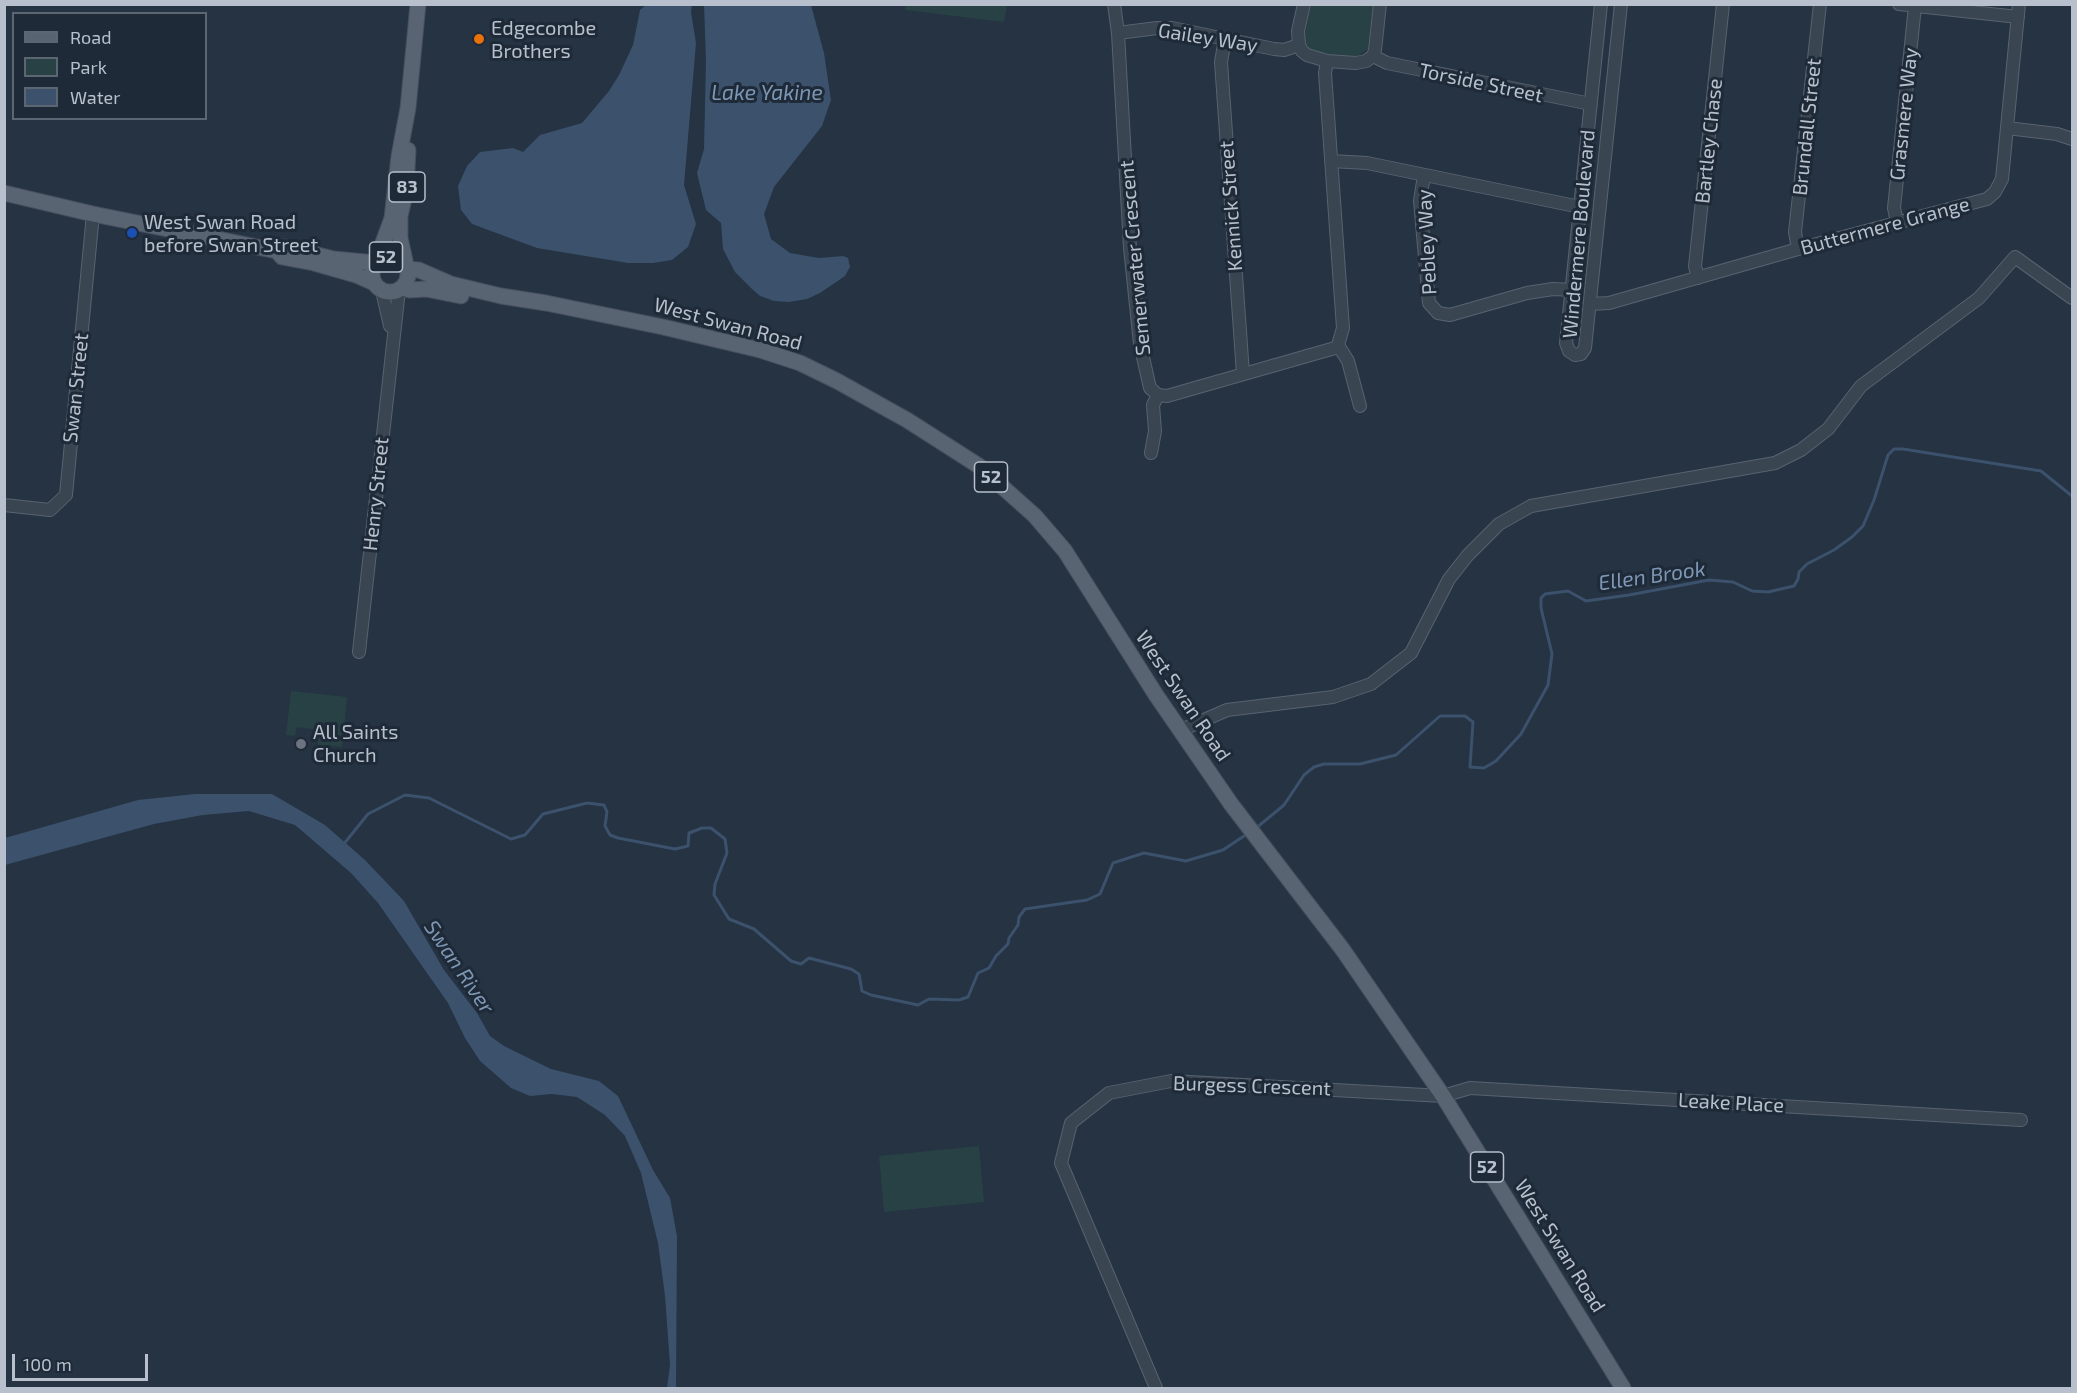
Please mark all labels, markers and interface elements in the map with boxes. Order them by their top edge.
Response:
legend [12,12,207,120]
place label: Edgecombe Brothers [491,16,596,63]
street label: Gailey Way [1157,18,1259,58]
text: Road [70,26,111,48]
marker: Edgecombe Brothers [472,32,486,46]
street label: Grasmere Way [1885,47,1923,181]
text: Park [70,56,107,78]
street label: Brundall Street [1788,57,1826,197]
street label: Torside Street [1417,58,1545,108]
street label: Bartley Chase [1691,77,1727,205]
water label: Lake Yakine [711,80,823,106]
text: Water [70,86,120,108]
street label: Windermere Boulevard [1558,129,1600,339]
street label: Kennick Street [1214,140,1248,272]
street label: Semerwater Crescent [1114,159,1156,357]
road number: 83 [389,172,425,202]
street label: Pebley Way [1412,189,1442,295]
street label: Buttermere Grange [1798,192,1972,260]
place label: West Swan Road before Swan Street [144,210,318,257]
marker: West Swan Road before Swan Street [125,226,139,240]
road number: 52 [370,242,402,272]
street label: West Swan Road [651,293,805,355]
street label: Swan Street [58,332,94,444]
street label: Henry Street [358,436,394,552]
road number: 52 [974,462,1008,492]
water label: Ellen Brook [1597,556,1707,596]
street label: West Swan Road [1130,626,1236,766]
place label: All Saints Church [313,720,398,767]
marker: All Saints Church [294,737,308,751]
water label: Swan River [419,915,499,1019]
street label: Burgess Crescent [1173,1071,1331,1101]
street label: Leake Place [1677,1088,1785,1118]
road number: 52 [1470,1152,1504,1182]
street label: West Swan Road [1509,1175,1611,1317]
scale bar [15,1342,152,1380]
text: 100 m [23,1353,72,1375]

